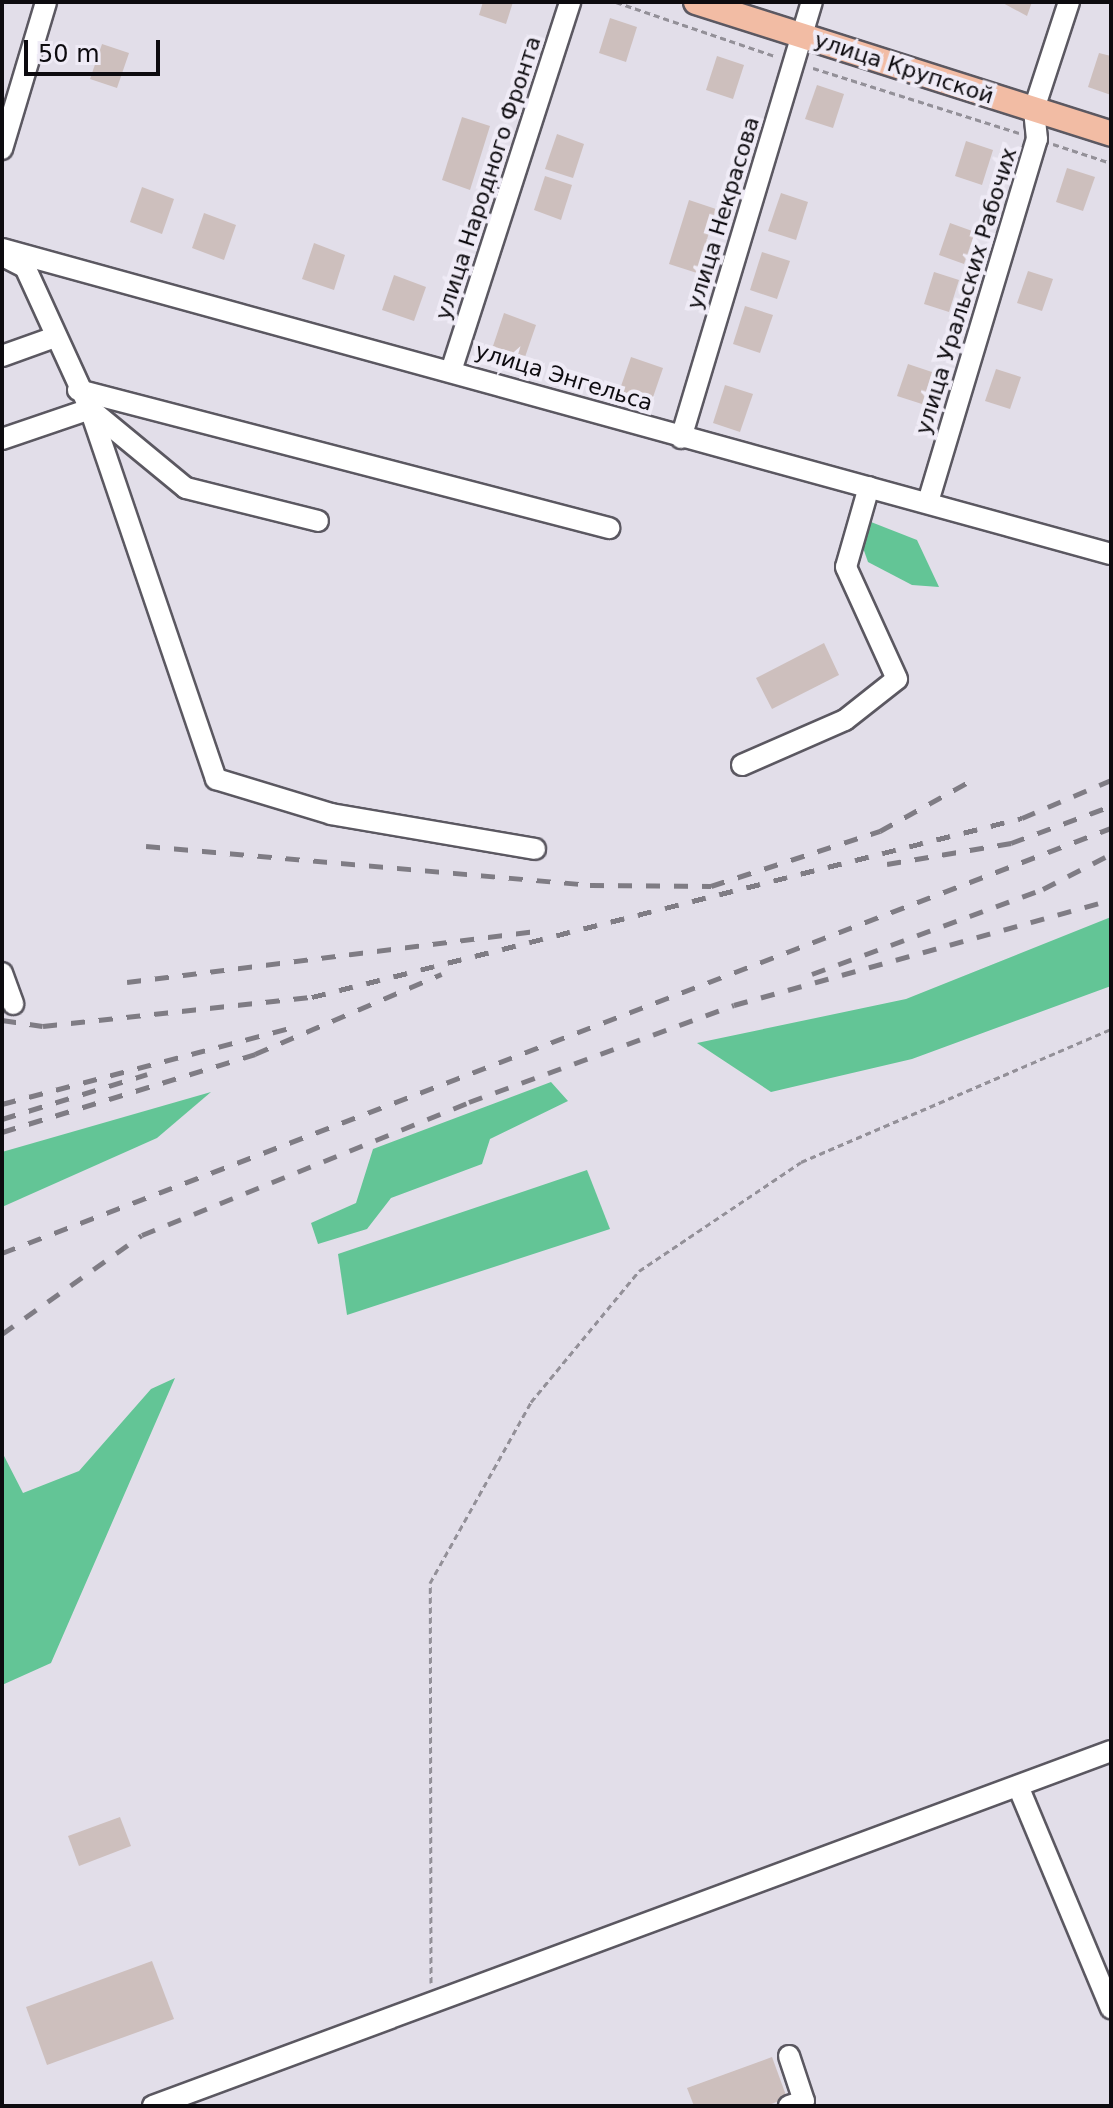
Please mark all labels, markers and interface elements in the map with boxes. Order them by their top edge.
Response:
scale bar [28,24,164,74]
street label: улица Крупской [811,27,997,109]
street label: улица Народного Фронта [430,33,546,323]
text: 50 m [38,40,100,68]
street label: улица Некрасова [681,114,765,312]
street label: улица Уральских Рабочих [910,144,1022,438]
street label: улица Энгельса [472,337,656,417]

